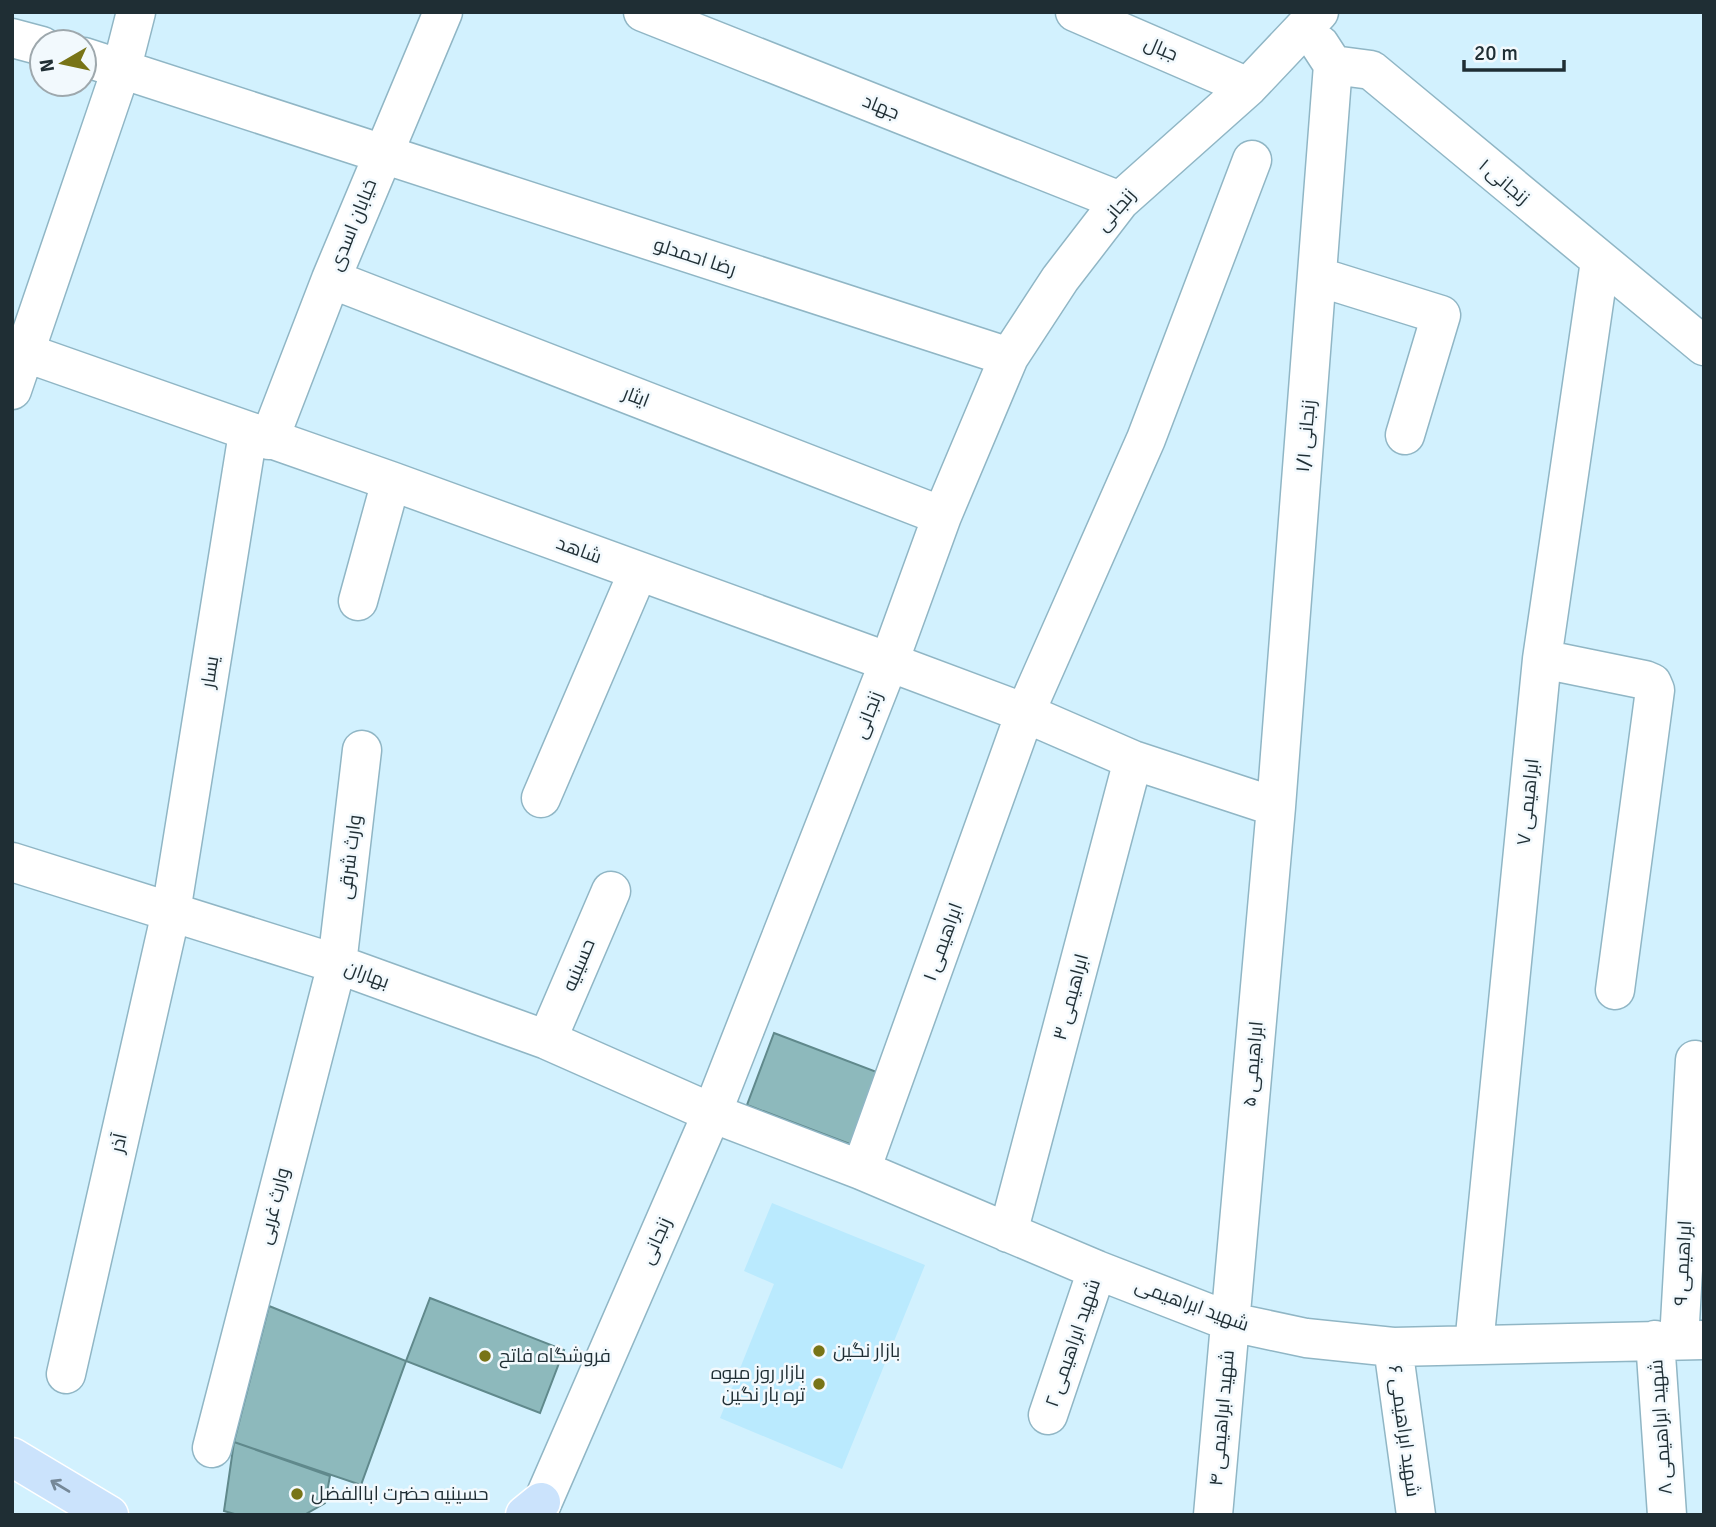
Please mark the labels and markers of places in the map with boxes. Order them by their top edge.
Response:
place label: بازار نگین [833,1339,900,1363]
marker: بازار نگین [811,1343,827,1359]
place label: فروشگاه فاتح [499,1344,611,1369]
marker: فروشگاه فاتح [477,1348,493,1364]
place label: بازار روز میوه تره بار نگین [711,1361,805,1407]
marker: بازار روز میوه تره بار نگین [811,1376,827,1392]
place label: حسینیه حضرت اباالفضل [311,1482,489,1506]
marker: حسینیه حضرت اباالفضل [289,1486,305,1502]

